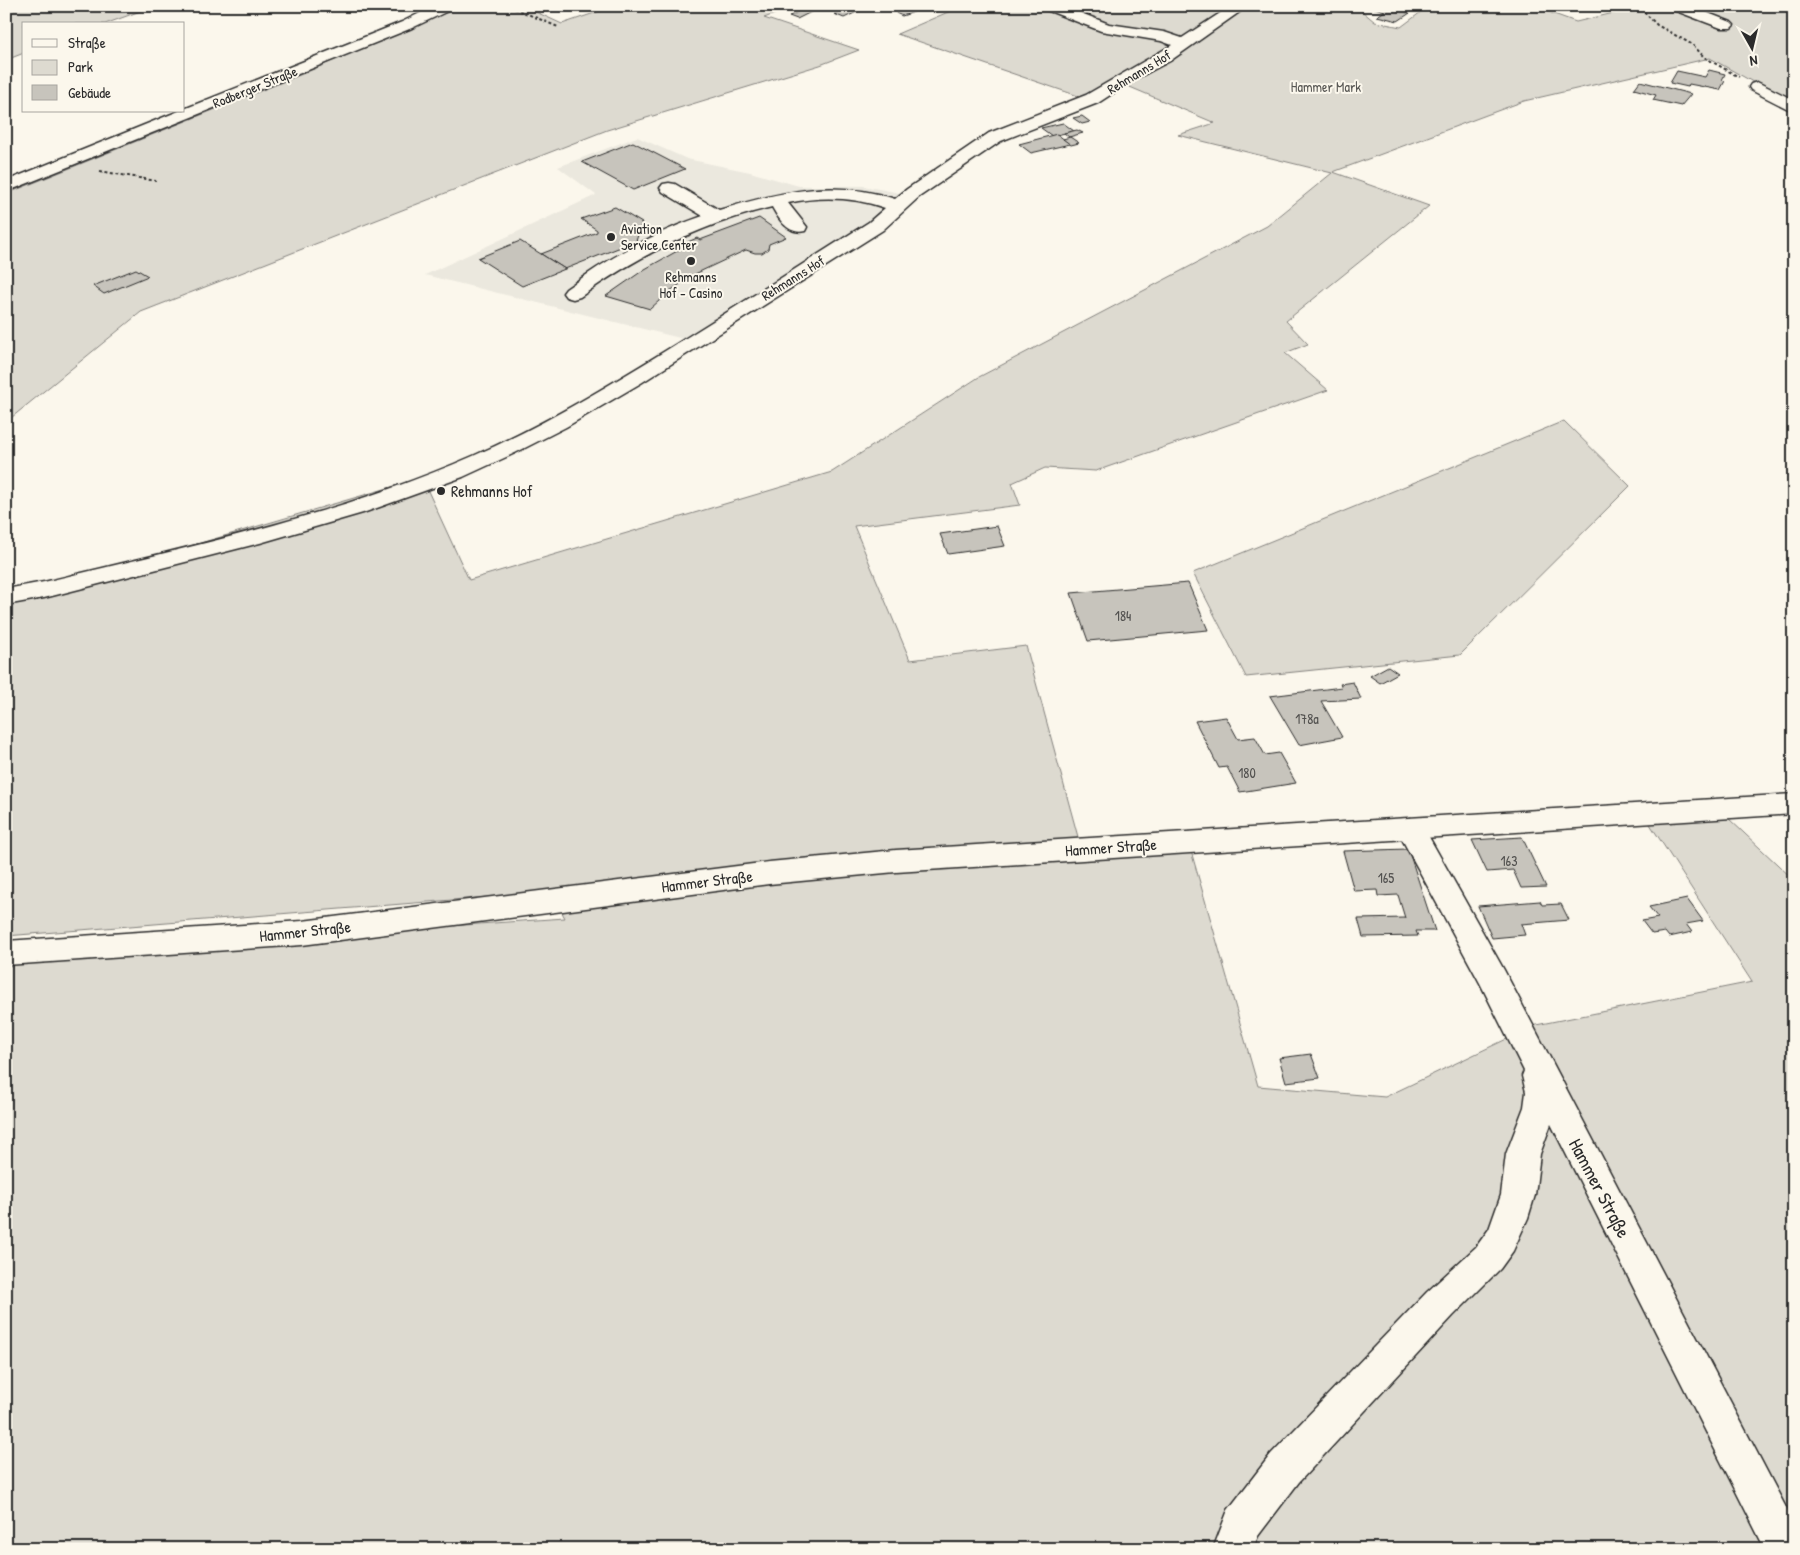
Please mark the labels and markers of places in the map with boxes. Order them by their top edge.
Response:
place label: Aviation Service Center [621,219,697,254]
marker: Aviation Service Center [605,231,617,243]
marker: Rehmanns Hof - Casino [685,255,697,267]
place label: Rehmanns Hof - Casino [660,267,723,302]
place label: Rehmanns Hof [451,480,533,502]
marker: Rehmanns Hof [435,485,447,497]

